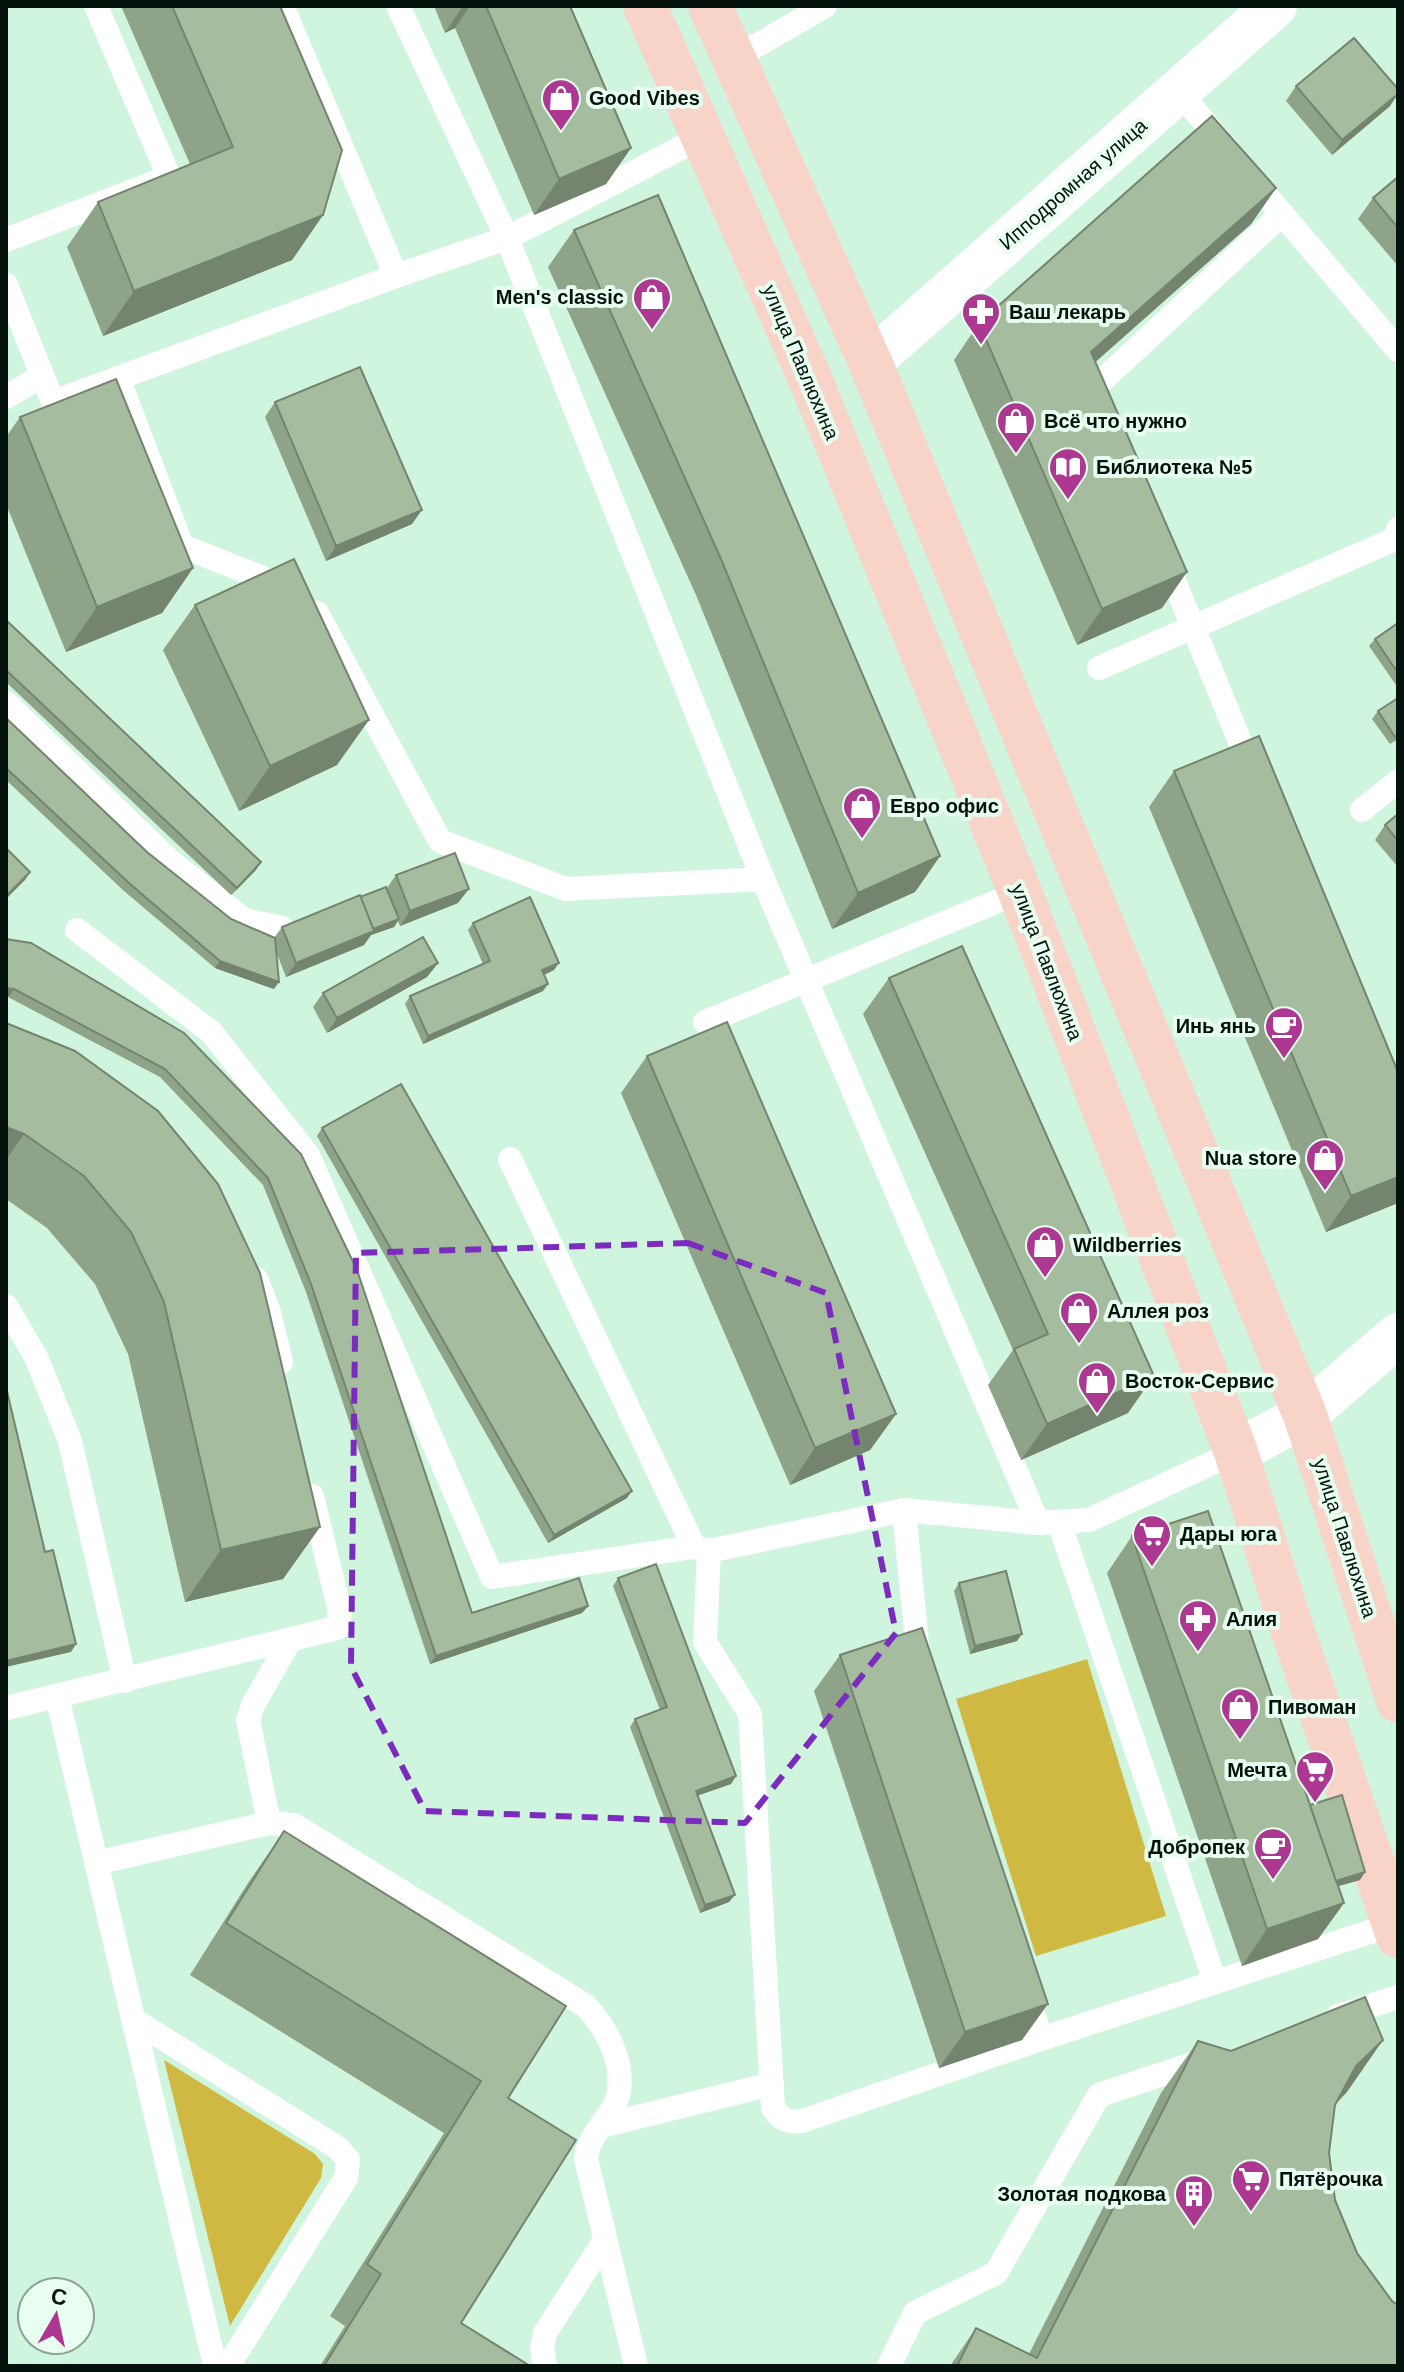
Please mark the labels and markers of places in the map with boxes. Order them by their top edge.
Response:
shop icon: Good Vibes [540,77,582,132]
place label: Good Vibes [589,87,700,109]
shop icon: Men's classic [631,276,673,331]
place label: Men's classic [496,286,624,308]
pharmacy icon: Ваш лекарь [960,291,1002,346]
place label: Ваш лекарь [1009,301,1126,323]
shop icon: Всё что нужно [995,400,1037,455]
place label: Всё что нужно [1044,410,1187,432]
library icon: Библиотека №5 [1047,446,1089,501]
place label: Библиотека №5 [1096,456,1252,478]
shop icon: Евро офис [841,785,883,840]
place label: Евро офис [890,795,999,817]
cafe icon: Инь янь [1263,1005,1305,1060]
place label: Инь янь [1176,1015,1256,1037]
shop icon: Nua store [1304,1137,1346,1192]
place label: Nua store [1205,1147,1297,1169]
shop icon: Wildberries [1024,1224,1066,1279]
place label: Wildberries [1073,1234,1182,1256]
shop icon: Аллея роз [1058,1290,1100,1345]
place label: Аллея роз [1107,1300,1209,1322]
shop icon: Восток-Сервис [1076,1360,1118,1415]
place label: Восток-Сервис [1125,1370,1274,1392]
supermarket icon: Дары юга [1131,1513,1173,1568]
place label: Дары юга [1180,1523,1278,1545]
pharmacy icon: Алия [1177,1598,1219,1653]
place label: Алия [1226,1608,1277,1630]
shop icon: Пивоман [1219,1686,1261,1741]
place label: Пивоман [1268,1696,1356,1718]
supermarket icon: Мечта [1294,1749,1336,1804]
place label: Мечта [1227,1759,1288,1781]
cafe icon: Добропек [1252,1826,1294,1881]
place label: Добропек [1148,1836,1246,1858]
supermarket icon: Пятёрочка [1230,2158,1272,2213]
place label: Пятёрочка [1279,2168,1384,2190]
building icon: Золотая подкова [1173,2173,1215,2228]
place label: Золотая подкова [998,2183,1167,2205]

